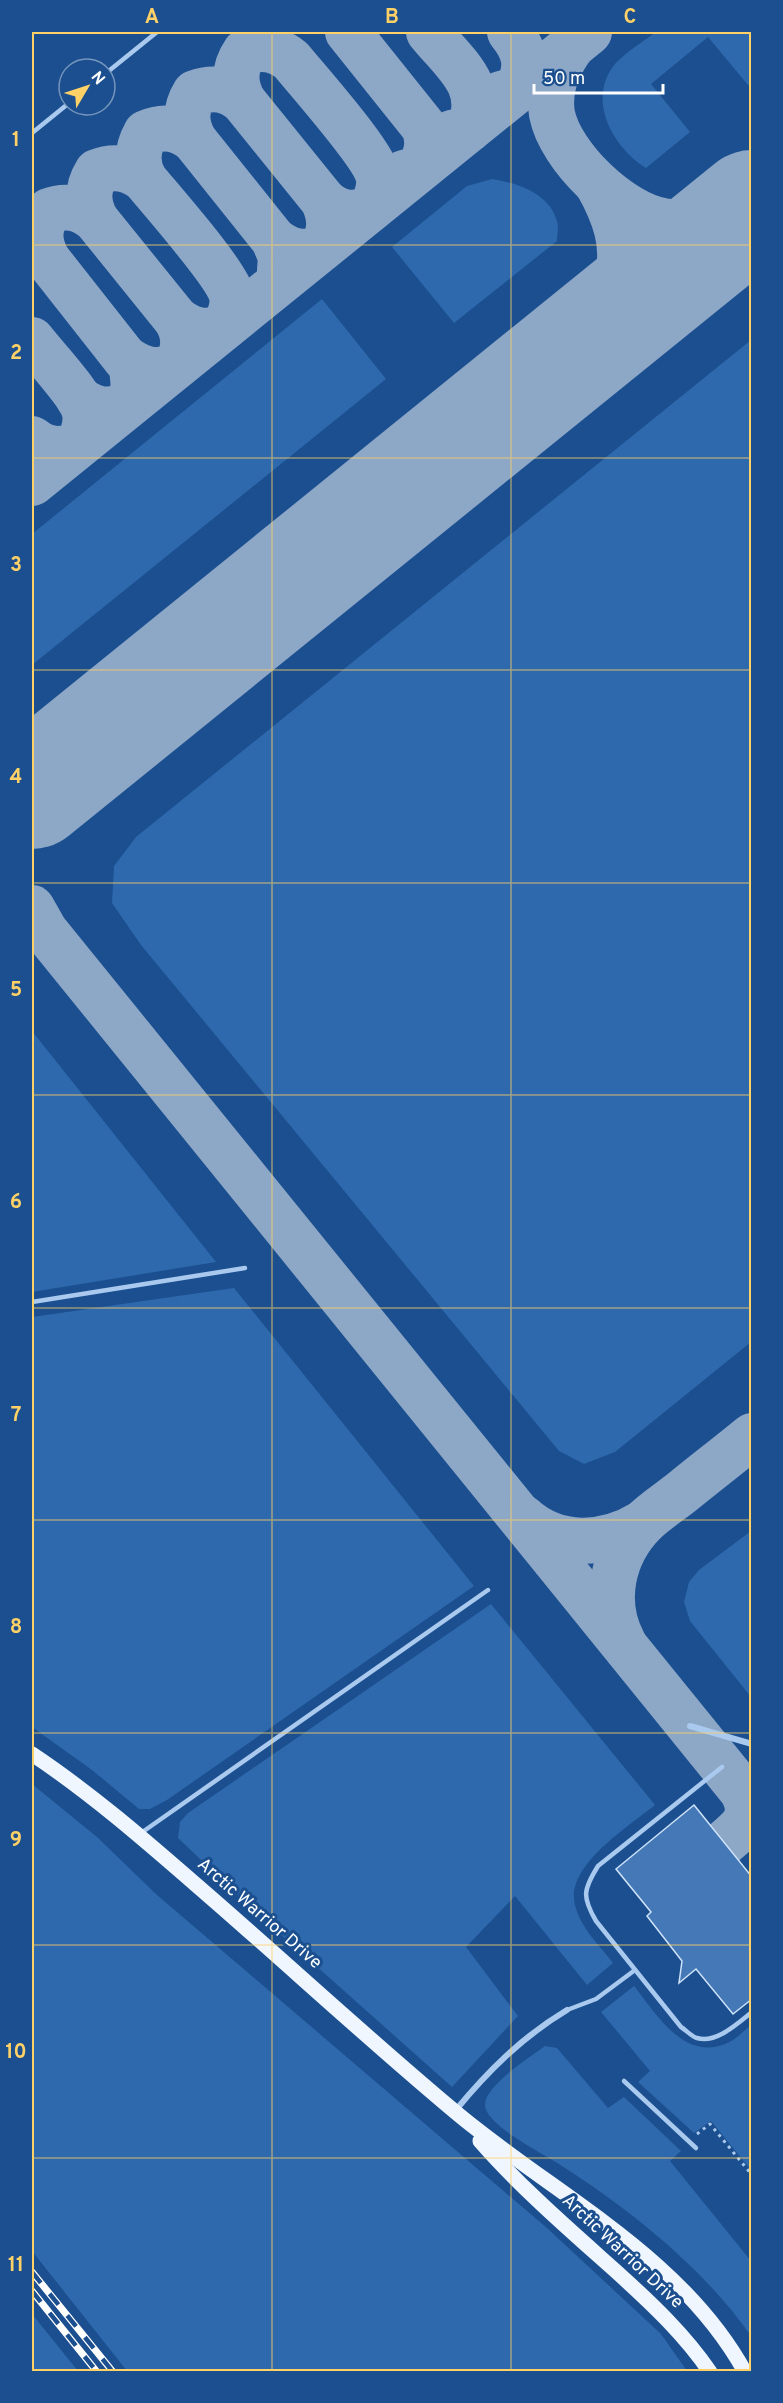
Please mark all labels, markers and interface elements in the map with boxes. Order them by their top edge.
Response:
text: A [145,5,159,31]
text: B [385,5,399,31]
text: C [624,5,636,31]
north arrow [57,57,117,117]
scale bar [534,57,663,95]
text: N [86,68,108,90]
text: 50 m [543,68,585,91]
text: 1 [12,128,20,154]
text: 2 [10,341,22,367]
text: 3 [10,553,22,579]
text: 4 [10,765,22,791]
text: 5 [10,978,22,1004]
text: 6 [10,1190,22,1216]
text: 7 [11,1403,21,1429]
text: 8 [10,1615,22,1641]
text: 9 [10,1828,22,1854]
street label: Arctic Warrior Drive [192,1853,326,1975]
text: 10 [5,2040,27,2066]
street label: Arctic Warrior Drive [556,2190,688,2314]
text: 11 [8,2253,24,2279]

